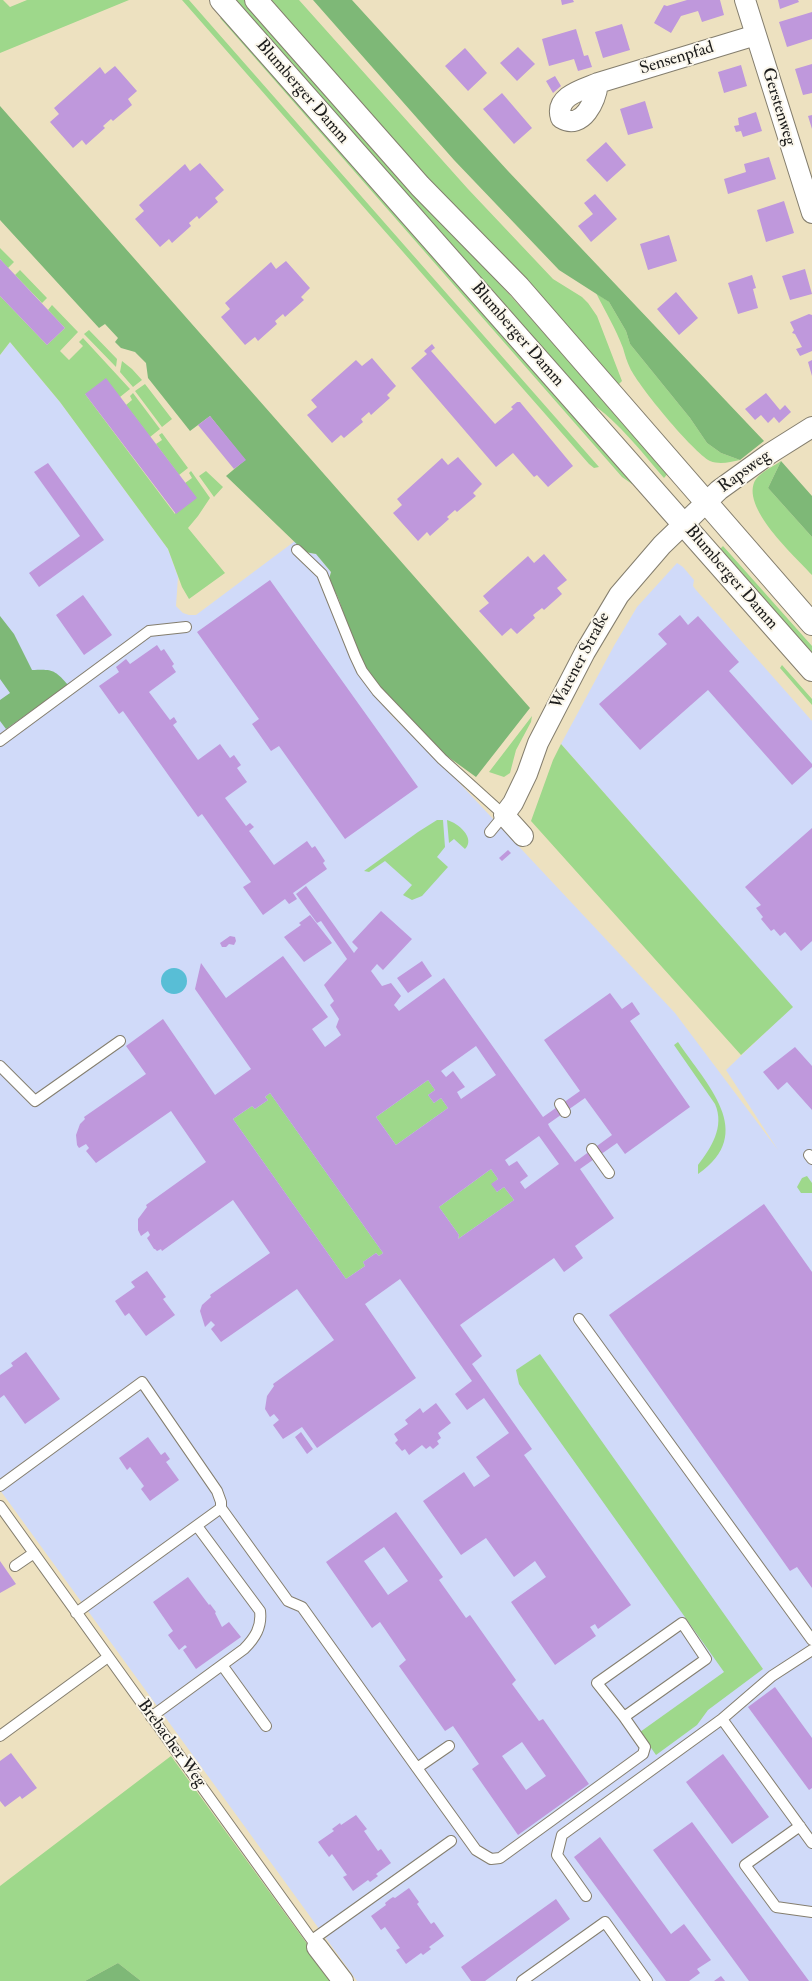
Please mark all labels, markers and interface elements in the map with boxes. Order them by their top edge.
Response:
street label: Blumberger Damm [251,36,353,148]
street label: Sensenpfad [637,38,717,80]
street label: Gerstenweg [756,65,800,149]
street label: Blumberger Damm [466,279,568,391]
street label: Rapsweg [715,446,775,498]
street label: Blumberger Damm [680,522,782,634]
street label: Warener Straße [547,609,615,713]
street label: Brebacher Weg [132,1696,210,1792]

